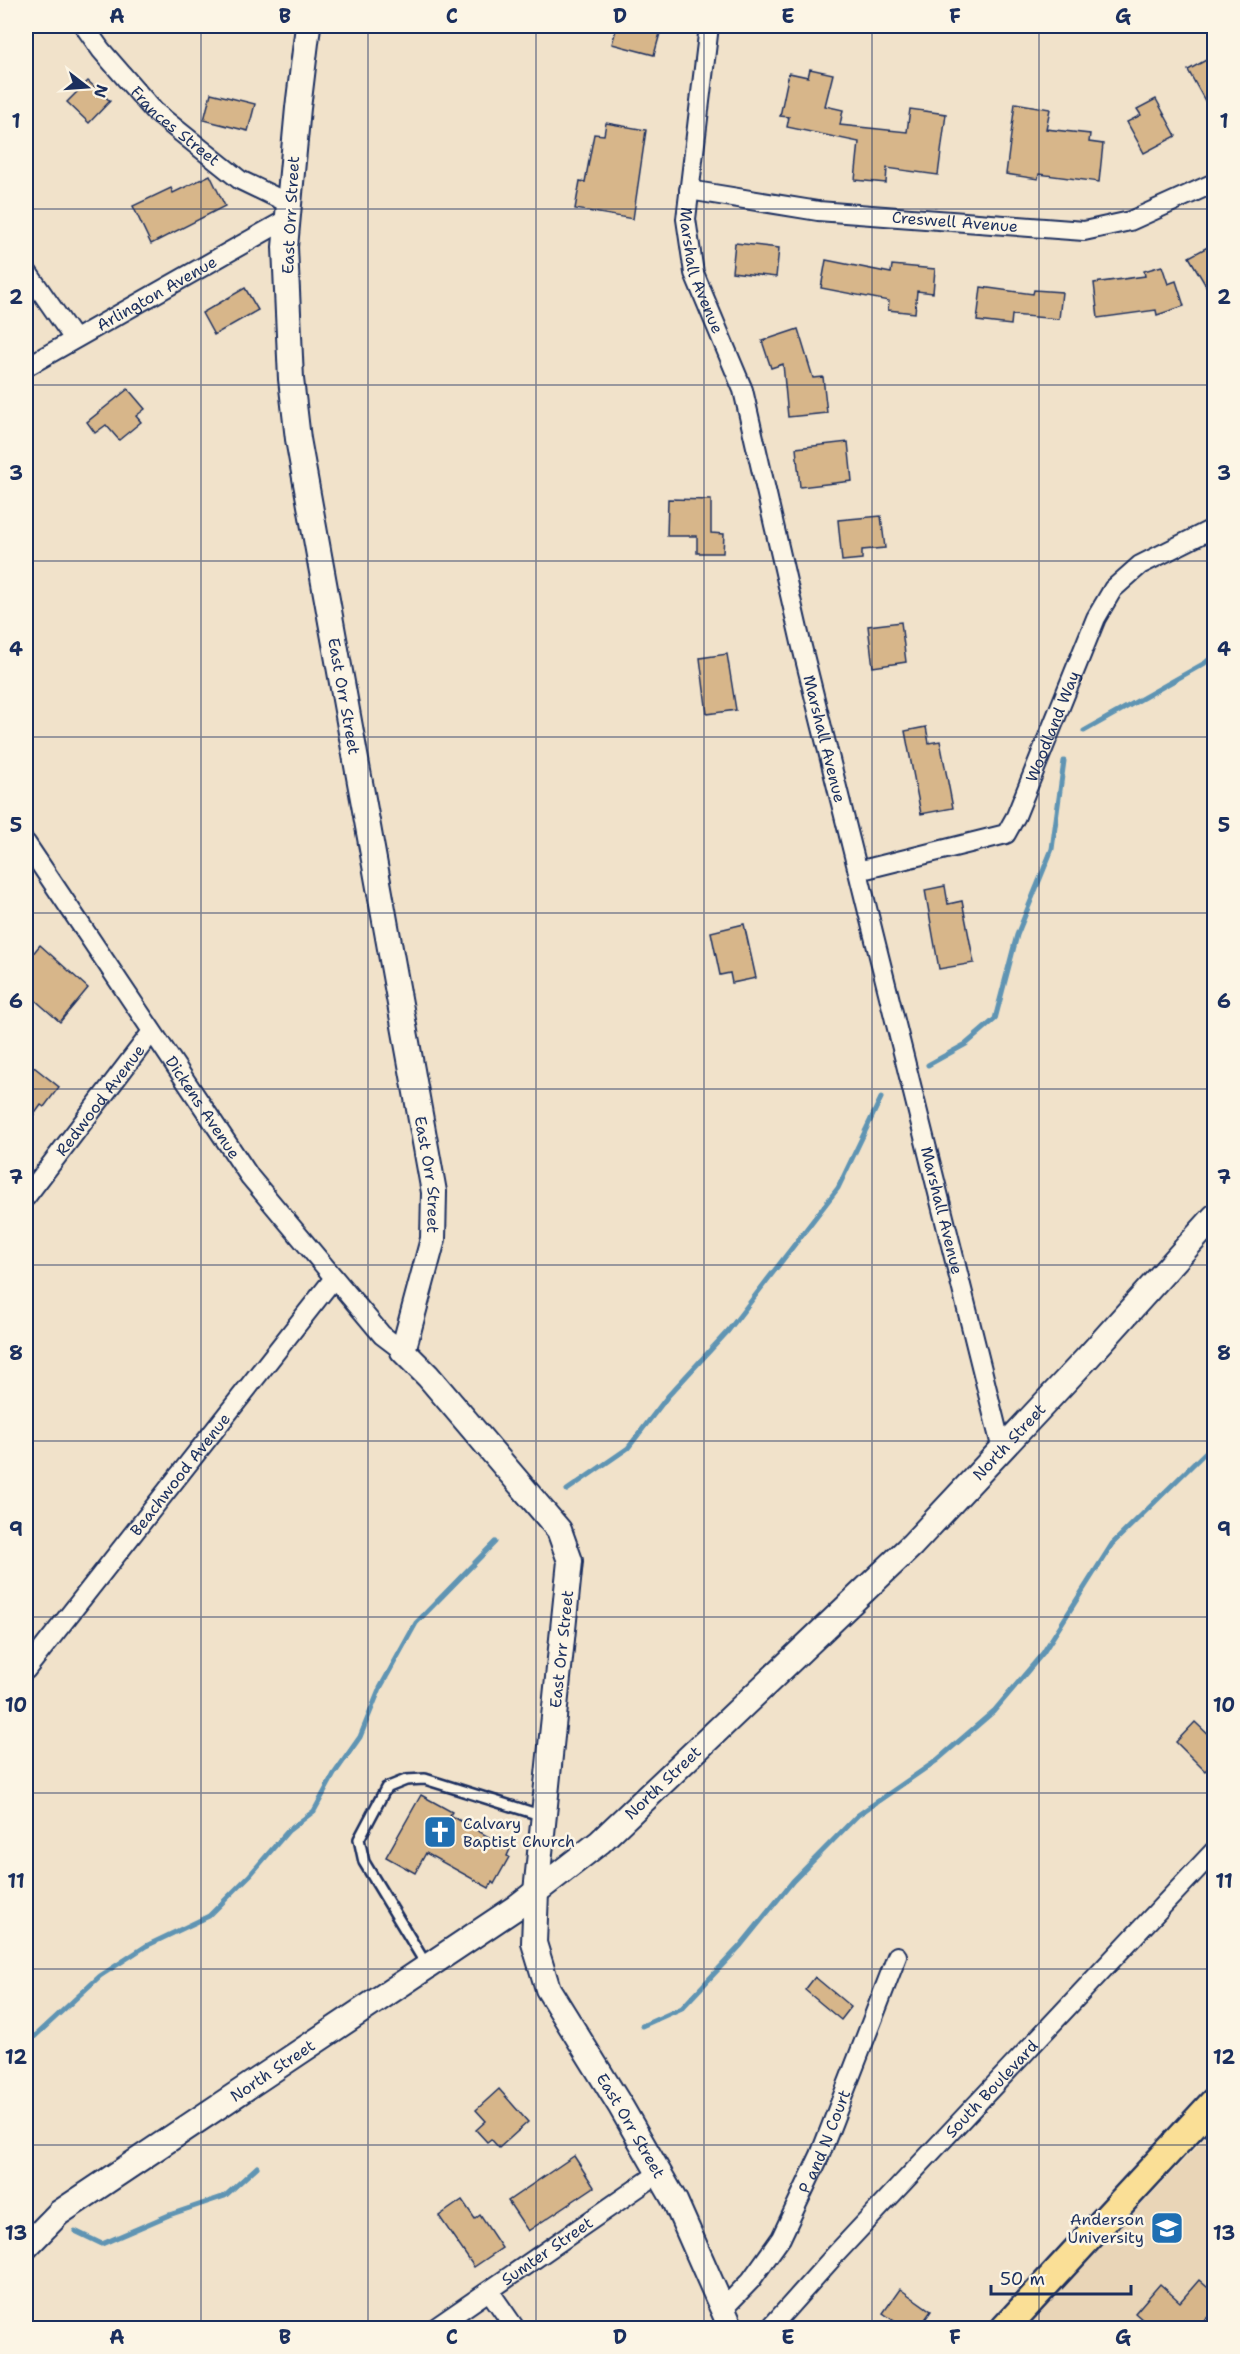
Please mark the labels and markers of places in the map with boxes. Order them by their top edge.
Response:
place label: Calvary Baptist Church [463,1813,575,1852]
church icon: Calvary Baptist Church [422,1814,458,1850]
place label: Anderson University [1068,2209,1144,2248]
school or university icon: Anderson University [1149,2210,1185,2246]

